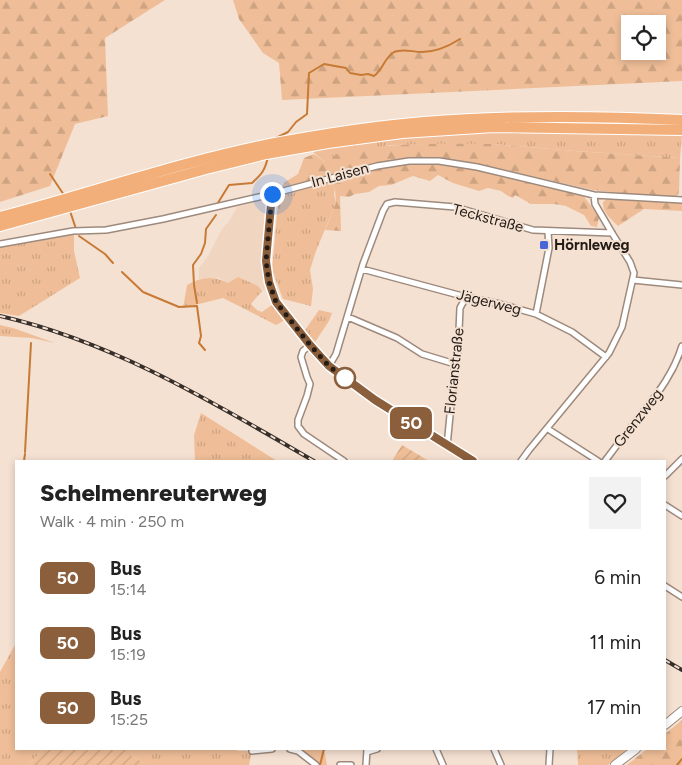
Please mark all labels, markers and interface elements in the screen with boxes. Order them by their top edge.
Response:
map controls [621,15,666,60]
button: locate [621,15,666,60]
street label: In Laisen [309,159,371,191]
your location [260,182,285,207]
street label: Teckstraße [450,200,526,236]
place label: Hörnleweg [554,236,629,254]
marker: Hörnleweg [538,239,550,251]
street label: Jägerweg [455,285,523,319]
street label: Florianstraße [441,327,467,415]
unlabelled marker [334,367,356,389]
street label: Grenzweg [610,385,666,451]
line badge: 50 [388,407,434,439]
text: 50 [400,412,422,434]
button: heart [589,477,641,529]
text: Schelmenreuterweg [40,478,267,507]
text: Walk · 4 min · 250 m [40,512,184,531]
text: Bus [110,557,141,580]
text: 6 min [594,566,641,589]
text: 50 [56,567,79,589]
text: 15:14 [110,580,146,599]
text: Bus [110,622,141,645]
text: 11 min [589,631,641,654]
text: 50 [56,632,79,654]
text: 15:19 [110,645,146,664]
text: Bus [110,687,141,710]
text: 17 min [587,696,641,719]
text: 50 [56,697,79,719]
text: 15:25 [110,710,148,729]

